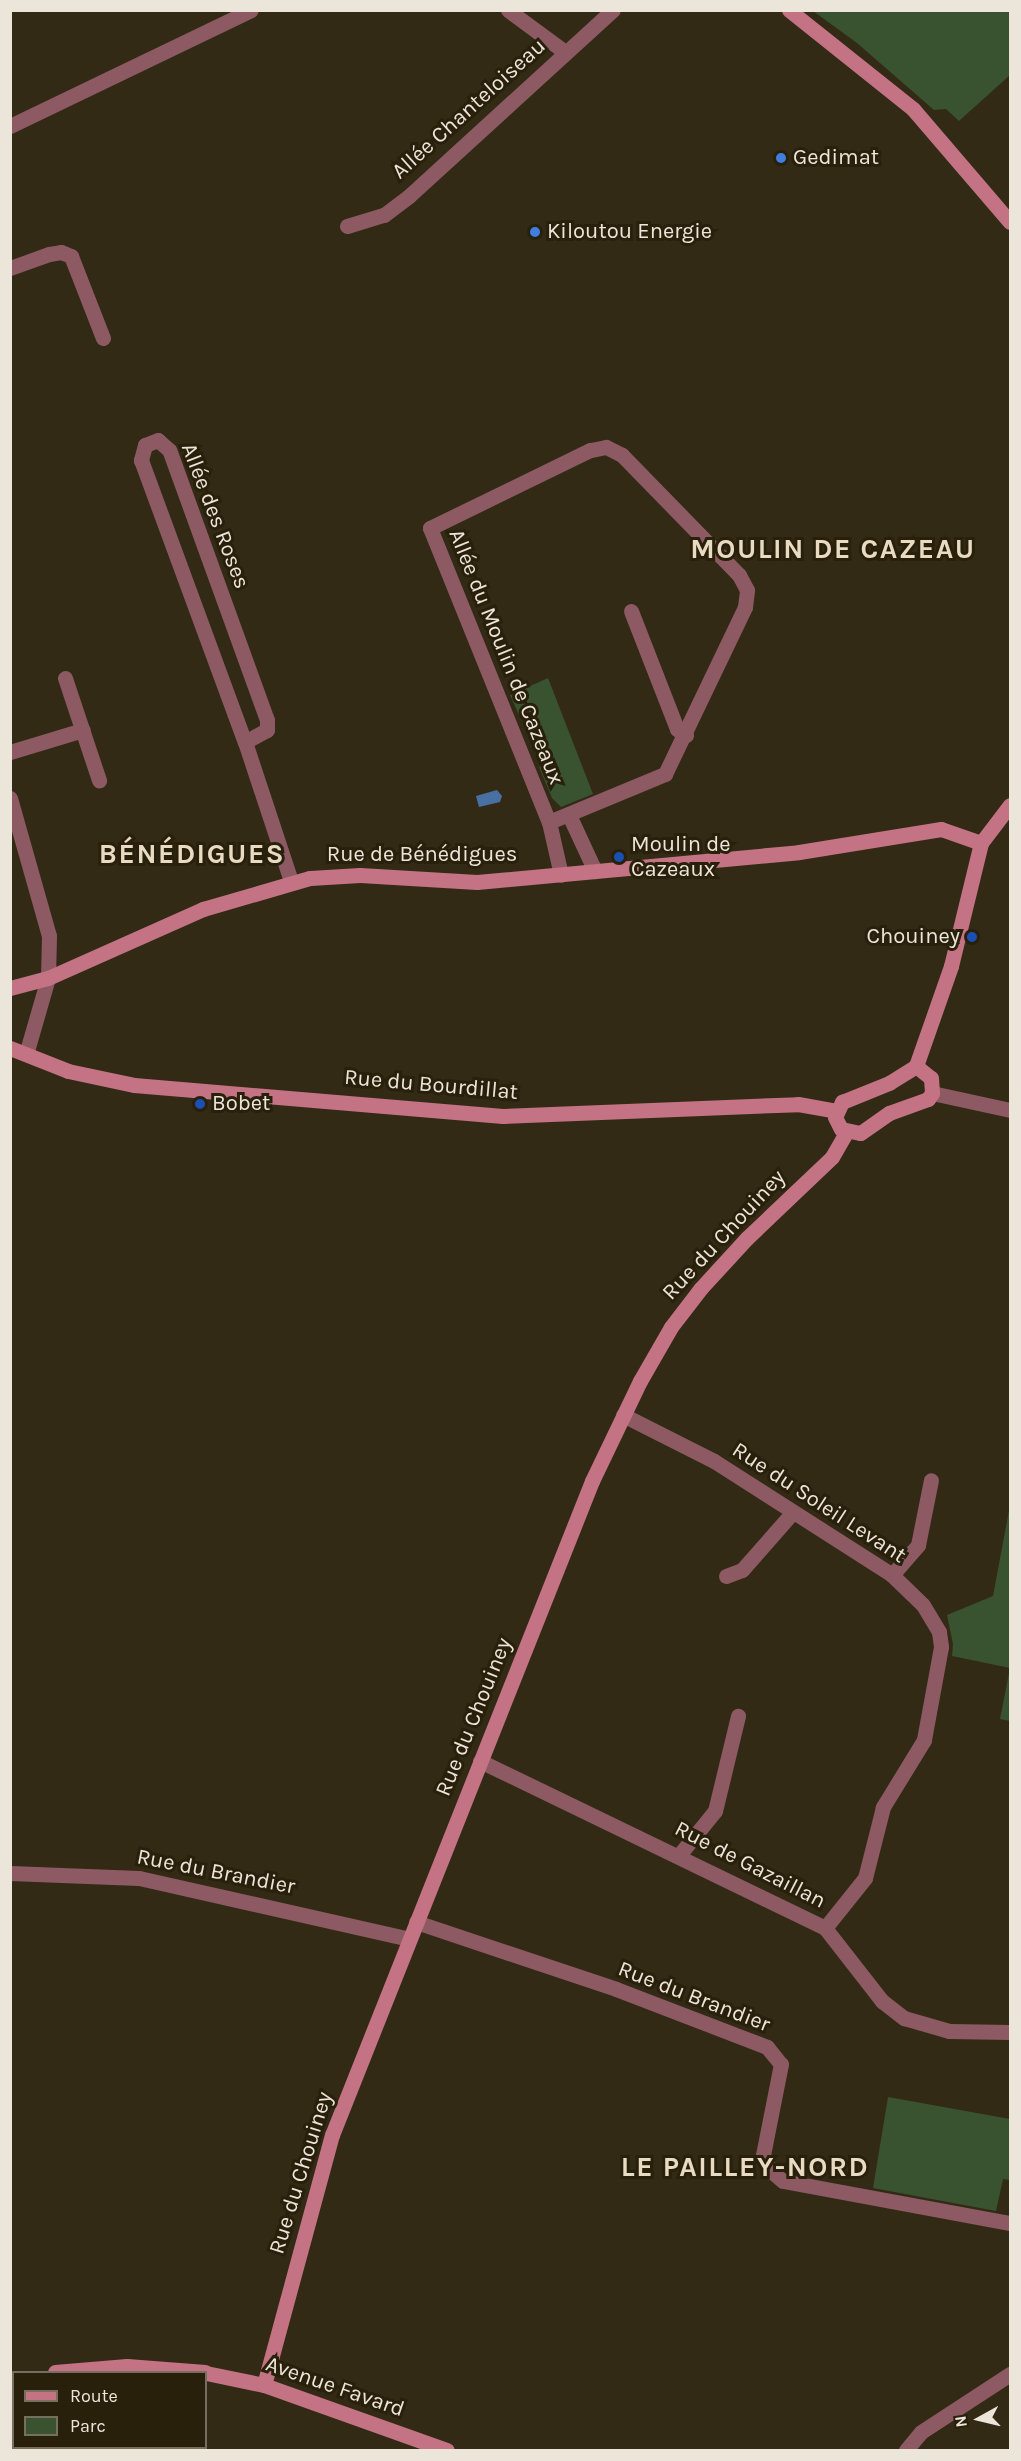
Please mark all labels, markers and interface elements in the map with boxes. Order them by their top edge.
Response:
street label: Allée Chanteloiseau [387,33,551,185]
place label: Gedimat [793,145,879,171]
marker: Gedimat [774,151,788,165]
place label: Kiloutou Energie [547,219,712,245]
marker: Kiloutou Energie [528,225,542,239]
street label: Allée des Roses [175,439,255,593]
street label: Allée du Moulin de Cazeaux [443,525,569,789]
district label: MOULIN DE CAZEAU [690,532,976,566]
place label: Moulin de Cazeaux [631,831,731,882]
district label: BÉNÉDIGUES [99,837,285,871]
street label: Rue de Bénédigues [327,842,517,868]
marker: Moulin de Cazeaux [612,850,626,864]
place label: Chouiney [867,924,960,950]
marker: Chouiney [965,930,979,944]
street label: Rue du Bourdillat [343,1064,519,1106]
place label: Bobet [212,1091,270,1117]
marker: Bobet [193,1097,207,1111]
street label: Rue du Chouiney [657,1164,791,1306]
street label: Rue du Soleil Levant [727,1437,911,1569]
street label: Rue du Chouiney [430,1634,518,1800]
street label: Rue de Gazaillan [670,1816,830,1914]
street label: Rue du Brandier [135,1844,297,1900]
street label: Rue du Brandier [614,1956,774,2038]
street label: Rue du Chouiney [264,2089,338,2257]
district label: LE PAILLEY-NORD [621,2150,869,2184]
street label: Avenue Favard [262,2351,408,2423]
legend [12,2371,207,2449]
text: Route [70,2385,118,2407]
north arrow [949,2389,1009,2449]
text: Parc [70,2415,106,2437]
text: N [950,2415,971,2429]

